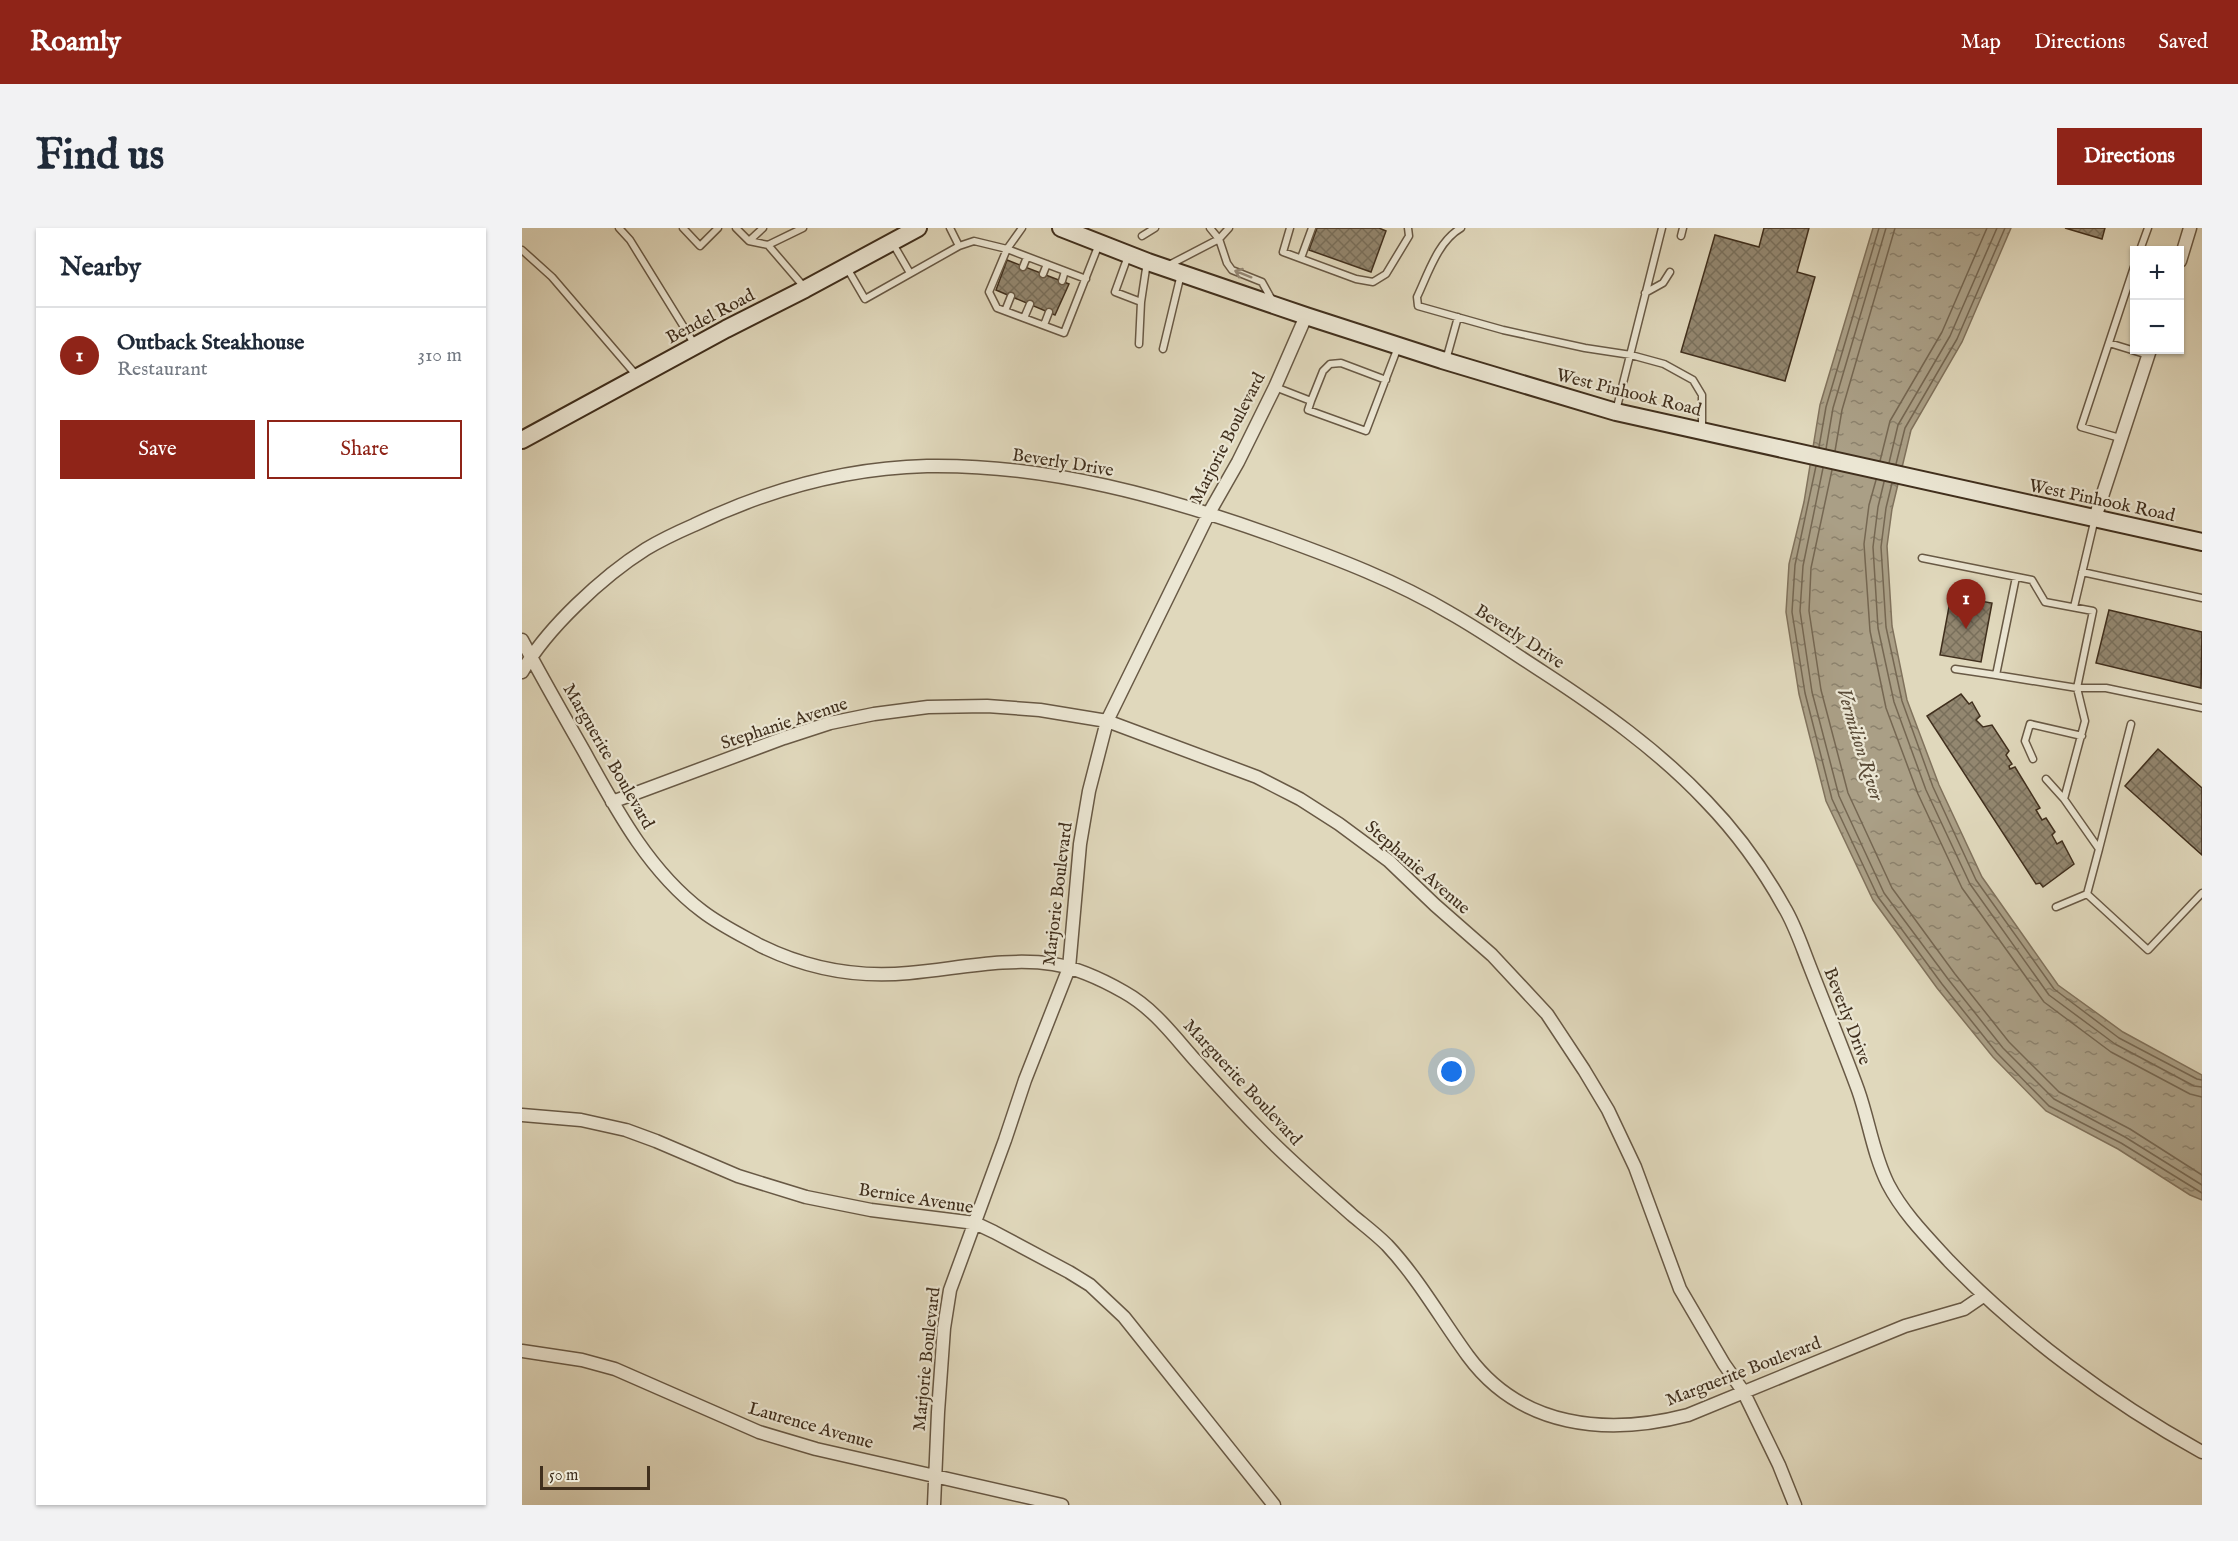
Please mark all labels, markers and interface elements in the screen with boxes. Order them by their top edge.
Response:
text: Roamly [30,25,121,60]
text: Map [1961,29,2001,56]
text: Directions [2034,29,2125,56]
text: Saved [2158,29,2208,56]
button: Directions [2057,128,2202,185]
text: Find us [36,130,164,183]
map controls [2130,246,2184,354]
button: + [2130,246,2184,300]
text: Nearby [60,251,141,284]
one-way arrow [1234,268,1253,279]
street label: Bendel Road [662,284,759,350]
button: − [2130,300,2184,354]
text: Outback Steakhouse [117,329,304,357]
text: 1 [76,343,83,368]
text: 310 m [418,343,462,368]
text: Restaurant [117,357,208,382]
street label: West Pinhook Road [1554,364,1704,423]
street label: Marjorie Boulevard [1185,369,1272,508]
button: Save [60,420,255,479]
button: Share [267,420,462,479]
street label: Beverly Drive [1010,444,1115,483]
street label: West Pinhook Road [2026,475,2177,528]
pin: 1 [1946,580,1986,629]
street label: Beverly Drive [1470,600,1568,675]
street label: Marguerite Boulevard [557,680,659,834]
water label: Vermilion River [1831,685,1889,805]
street label: Stephanie Avenue [718,693,851,756]
street label: Stephanie Avenue [1360,816,1474,920]
street label: Marjorie Boulevard [1038,821,1079,967]
street label: Beverly Drive [1818,965,1876,1068]
street label: Marguerite Boulevard [1177,1015,1307,1151]
your location [1437,1057,1466,1086]
street label: Bernice Avenue [857,1179,975,1220]
street label: Marjorie Boulevard [908,1286,947,1432]
street label: Marguerite Boulevard [1663,1332,1825,1413]
street label: Laurence Avenue [745,1398,876,1455]
scale bar [540,1463,650,1490]
text: 50 m [549,1466,578,1486]

